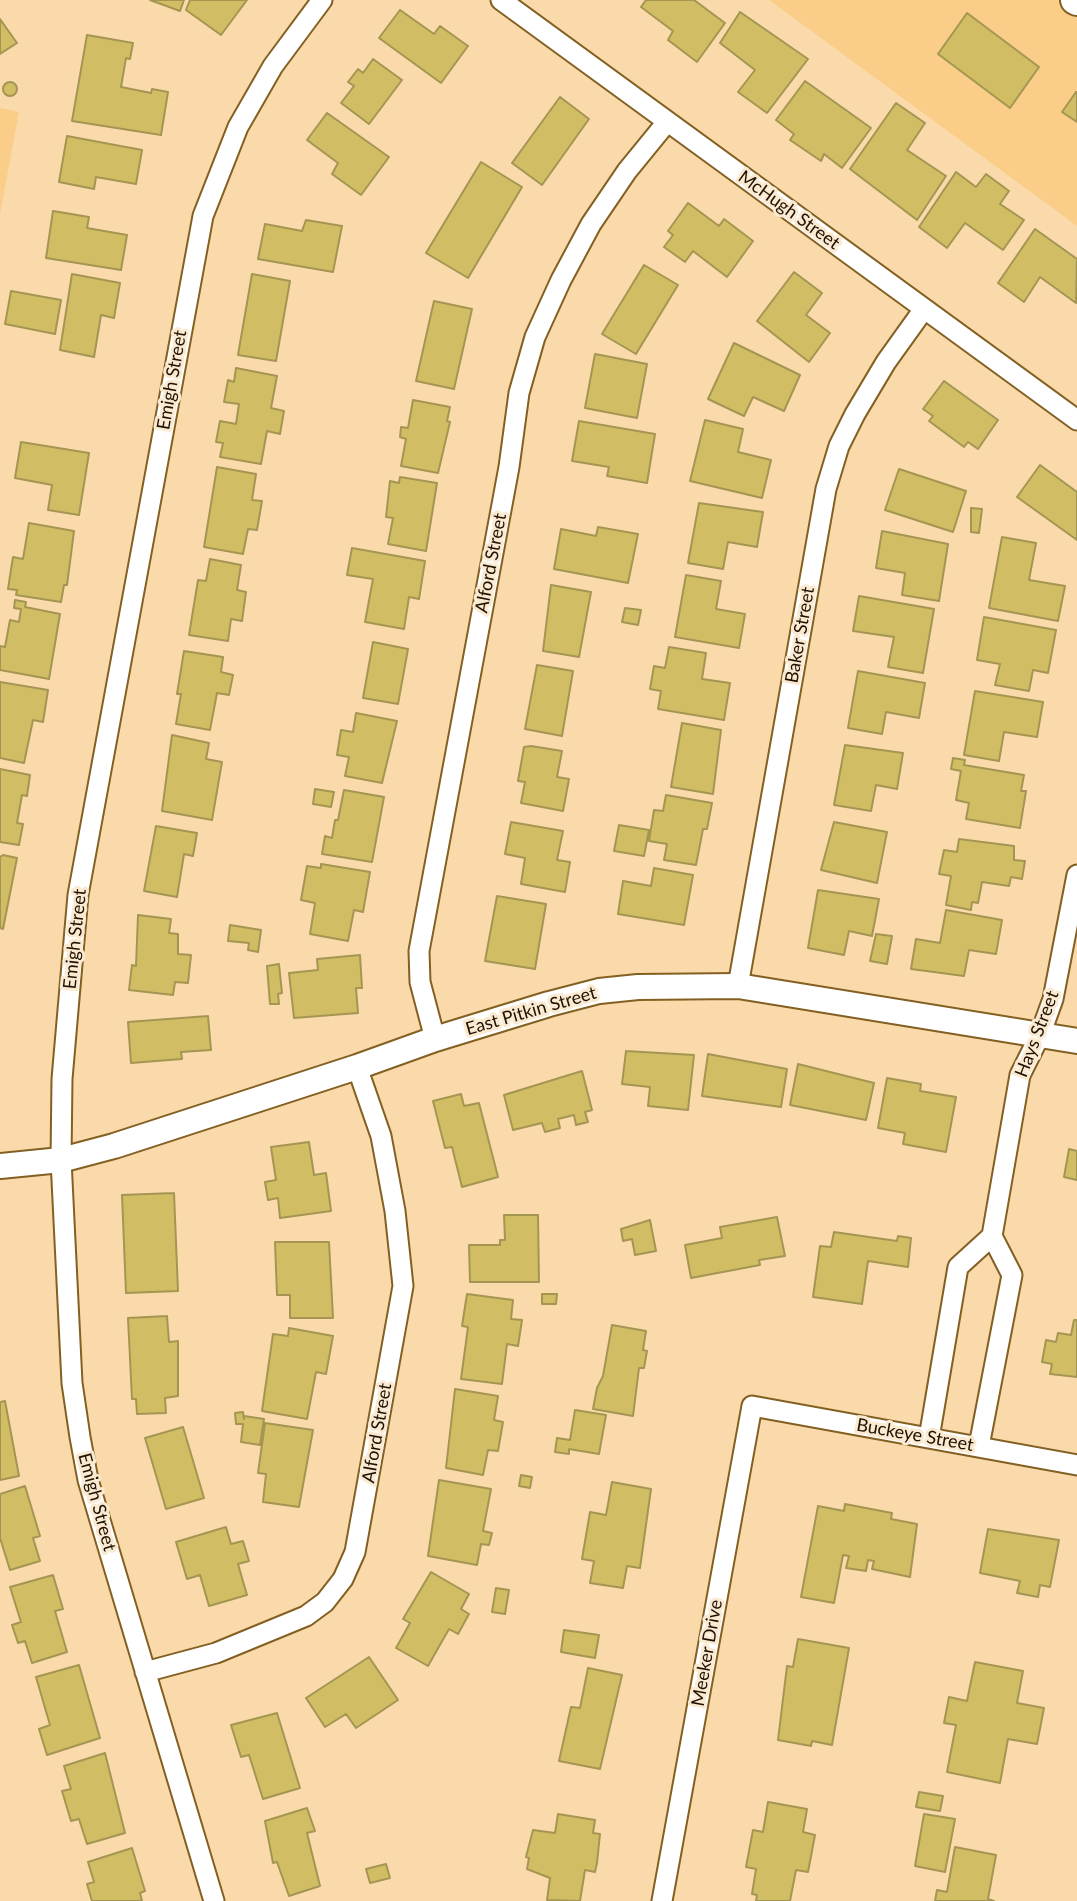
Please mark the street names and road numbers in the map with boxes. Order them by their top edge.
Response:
street label: McHugh Street [734,166,844,254]
street label: Emigh Street [153,329,191,431]
street label: Alford Street [471,511,511,615]
street label: Baker Street [781,585,819,685]
street label: Emigh Street [59,888,91,990]
street label: East Pitkin Street [463,982,599,1040]
street label: Hays Street [1011,988,1063,1080]
street label: Alford Street [358,1381,396,1485]
street label: Buckeye Street [855,1414,975,1456]
street label: Emigh Street [74,1451,120,1553]
street label: Meeker Drive [687,1598,727,1708]

